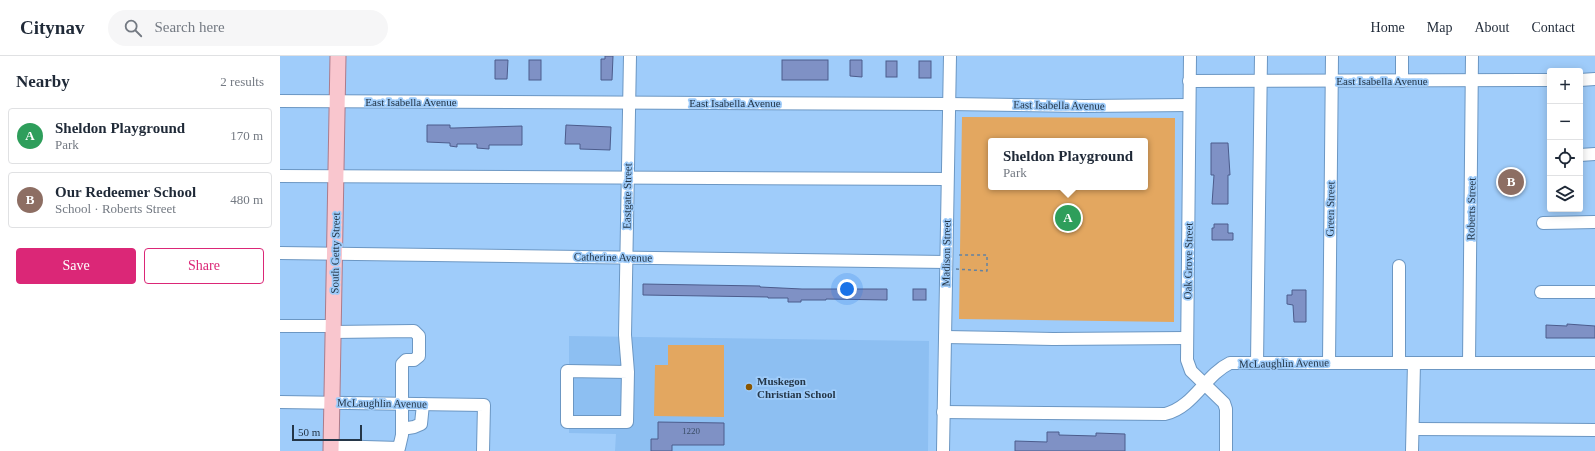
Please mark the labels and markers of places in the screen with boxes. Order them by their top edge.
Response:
pin: B [1498,167,1524,197]
pin: A [1055,203,1081,233]
place label: Muskegon Christian School [757,375,836,400]
marker: Muskegon Christian School [744,382,754,392]

